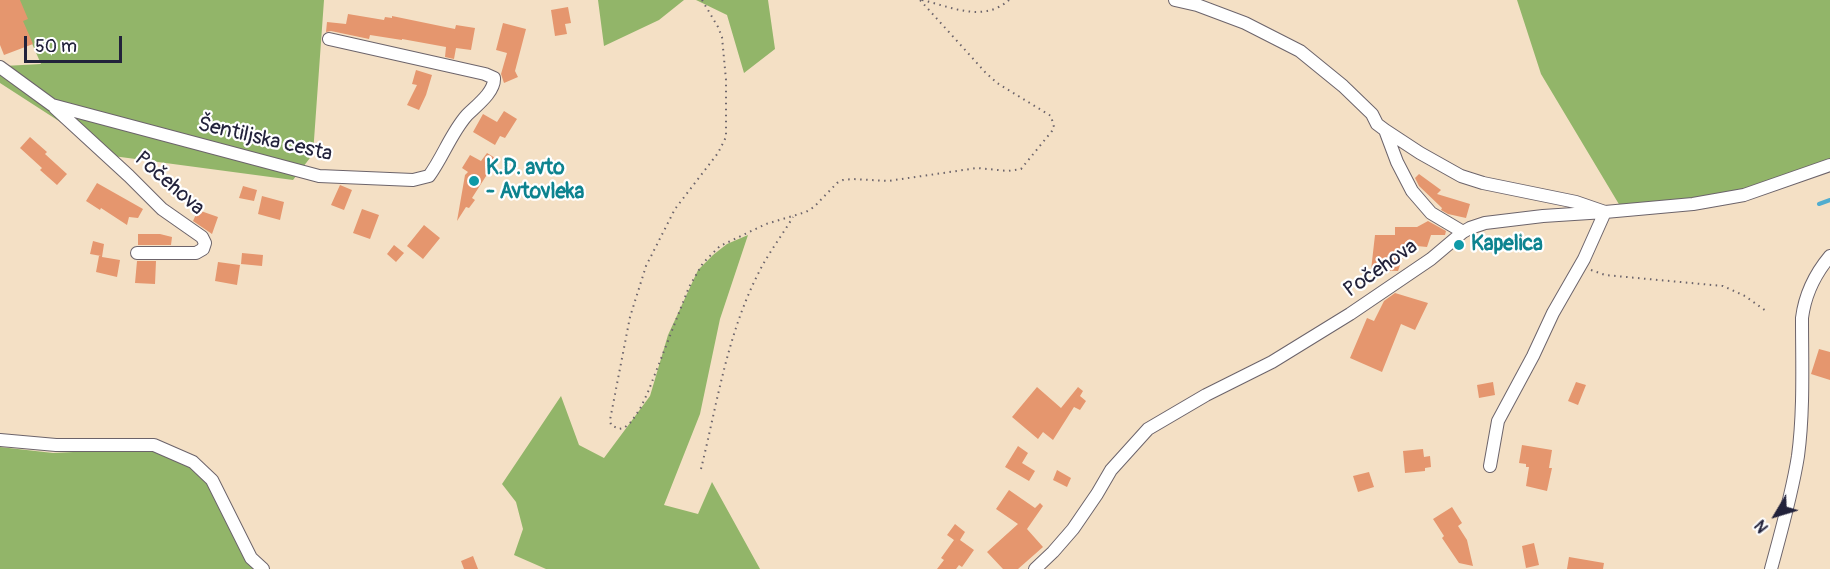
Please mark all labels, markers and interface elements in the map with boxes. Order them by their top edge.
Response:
scale bar [27,24,124,62]
text: 50 m [35,35,77,58]
street label: Šentiljska cesta [195,112,335,168]
street label: Počehova [129,147,209,221]
place label: K.D. avto - Avtovleka [486,156,584,206]
marker: K.D. avto - Avtovleka [467,174,481,188]
place label: Kapelica [1471,232,1543,258]
street label: Počehova [1339,234,1423,304]
marker: Kapelica [1452,238,1466,252]
north arrow [1746,485,1806,545]
text: N [1751,516,1773,537]

